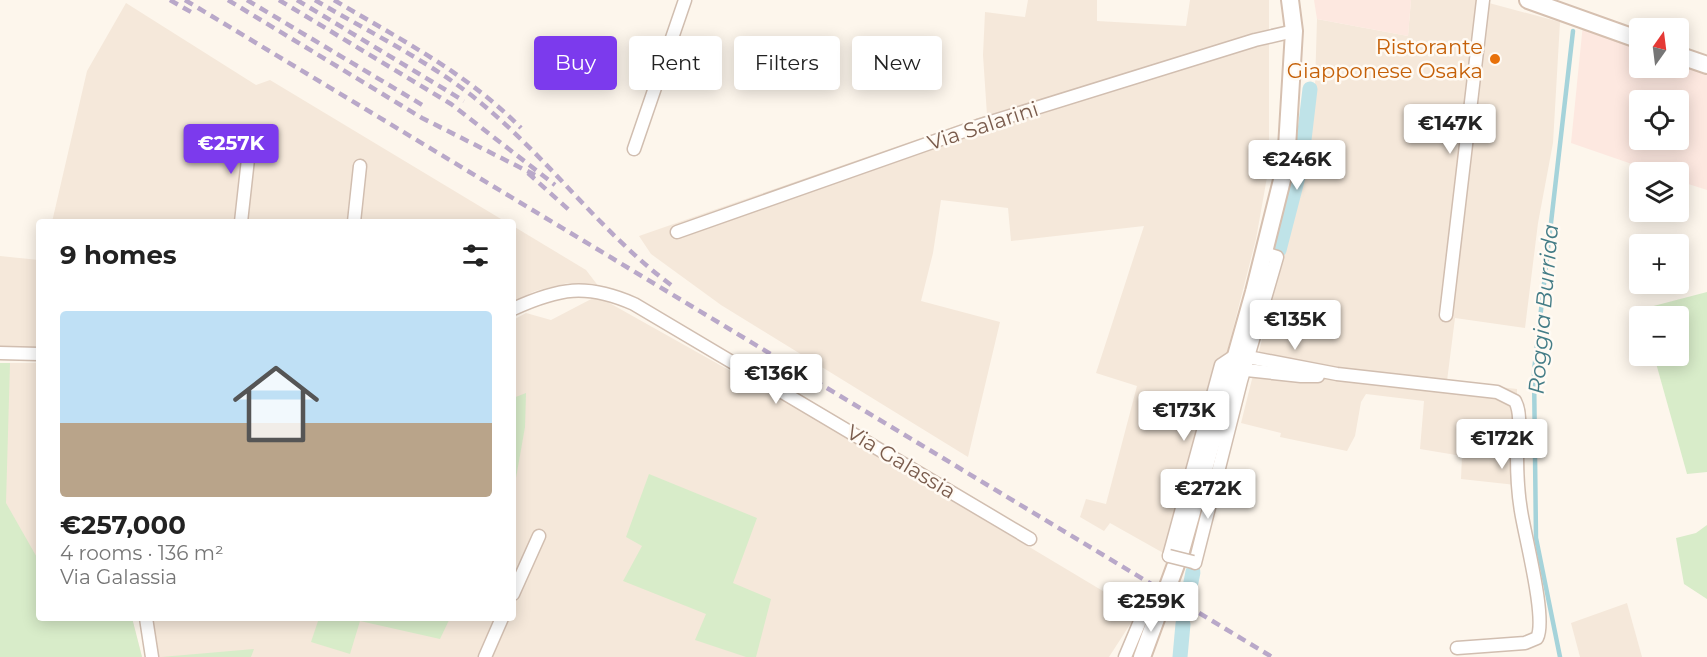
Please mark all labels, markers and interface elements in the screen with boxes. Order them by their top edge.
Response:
north arrow [1629,18,1689,78]
map controls [1629,18,1689,366]
place label: Ristorante Giapponese Osaka [1287,34,1483,83]
chip: Buy [534,36,617,90]
chip: Rent [629,36,722,90]
chip: Filters [734,36,840,90]
chip: New [852,36,942,90]
marker: Ristorante Giapponese Osaka [1488,52,1502,66]
button: locate [1629,90,1689,150]
street label: Via Salarini [924,96,1041,155]
pin: €147K [1408,104,1492,155]
text: €147K [1418,111,1482,135]
pin: €257K [189,124,273,175]
text: €257K [198,131,264,155]
pin: €246K [1255,140,1339,191]
text: €246K [1262,147,1332,171]
button: layers [1629,162,1689,222]
water label: Roggia Burrida [1523,223,1564,395]
button: + [1629,234,1689,294]
text: 9 homes [60,239,177,271]
icon: filters [459,239,492,272]
pin: €135K [1253,300,1337,351]
button: − [1629,306,1689,366]
text: €135K [1264,307,1326,331]
icon: home [222,350,330,458]
pin: €136K [734,354,818,405]
text: €136K [744,361,808,385]
pin: €173K [1142,391,1226,442]
text: €173K [1152,398,1216,422]
street label: Via Galassia [842,419,960,504]
pin: €172K [1460,419,1544,470]
text: €172K [1470,426,1534,450]
pin: €272K [1166,469,1250,520]
text: €272K [1175,476,1241,500]
text: €257,000 [60,509,186,541]
text: 4 rooms · 136 m² [60,541,224,565]
text: Via Galassia [60,565,177,589]
pin: €259K [1109,582,1193,633]
text: €259K [1117,589,1185,613]

